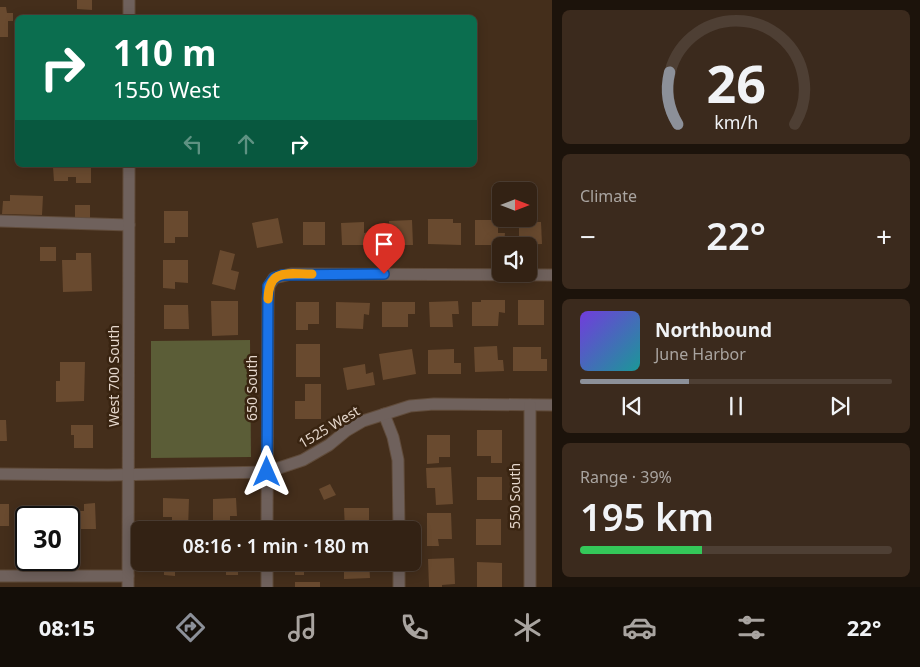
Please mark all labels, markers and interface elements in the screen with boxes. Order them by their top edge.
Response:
text: 110 m [113,29,216,76]
icon: right [30,35,95,100]
text: 26 [706,47,766,118]
text: 1550 West [113,74,220,104]
text: km/h [714,110,758,134]
icon: left [179,130,207,158]
icon: ahead [232,130,260,158]
icon: right [285,130,313,158]
north arrow [492,182,538,228]
map controls [492,182,537,282]
text: Climate [580,185,637,207]
text: 22° [706,209,766,261]
text: − [580,217,596,255]
text: + [876,217,892,255]
pin [363,223,405,274]
icon: arrive [370,230,398,258]
button: sound [492,237,537,282]
text: Northbound [655,317,772,343]
street label: West 700 South [104,325,123,427]
text: June Harbor [655,343,746,365]
street label: 650 South [242,355,261,421]
icon: previous [618,392,646,420]
icon: pause [722,392,750,420]
icon: next [826,392,854,420]
street label: 1525 West [295,401,363,452]
position arrow [240,445,292,497]
street label: 550 South [505,463,524,529]
text: Range · 39% [580,466,672,488]
text: 195 km [580,490,714,542]
speed limit sign: 30 [15,506,80,571]
text: 08:16 · 1 min · 180 m [183,533,369,559]
icon: directions [173,610,208,645]
icon: music [285,610,320,645]
icon: phone [397,610,432,645]
icon: climate [510,610,545,645]
icon: car [622,610,657,645]
icon: filters [734,610,769,645]
text: 08:15 [39,612,95,642]
text: 22° [847,612,881,642]

